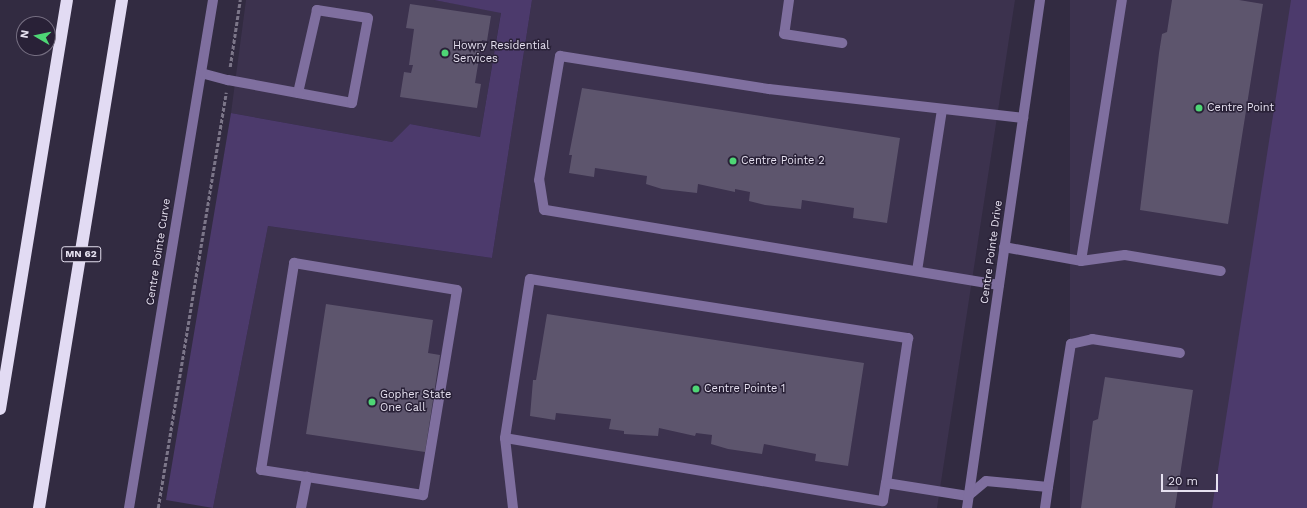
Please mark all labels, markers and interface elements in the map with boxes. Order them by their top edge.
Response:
north arrow [16,16,56,56]
text: N [18,29,32,39]
place label: Howry Residential Services [453,40,550,66]
marker: Howry Residential Services [440,48,450,58]
place label: Centre Point [1207,101,1274,115]
marker: Centre Point [1194,103,1204,113]
place label: Centre Pointe 2 [741,154,825,168]
marker: Centre Pointe 2 [728,156,738,166]
street label: Centre Pointe Curve [144,198,174,306]
street label: Centre Pointe Drive [978,199,1006,305]
road number: MN 62 [61,246,101,262]
place label: Centre Pointe 1 [704,382,786,396]
marker: Centre Pointe 1 [691,384,701,394]
place label: Gopher State One Call [380,389,451,415]
marker: Gopher State One Call [367,397,377,407]
scale bar [1163,466,1220,492]
text: 20 m [1168,474,1198,488]

